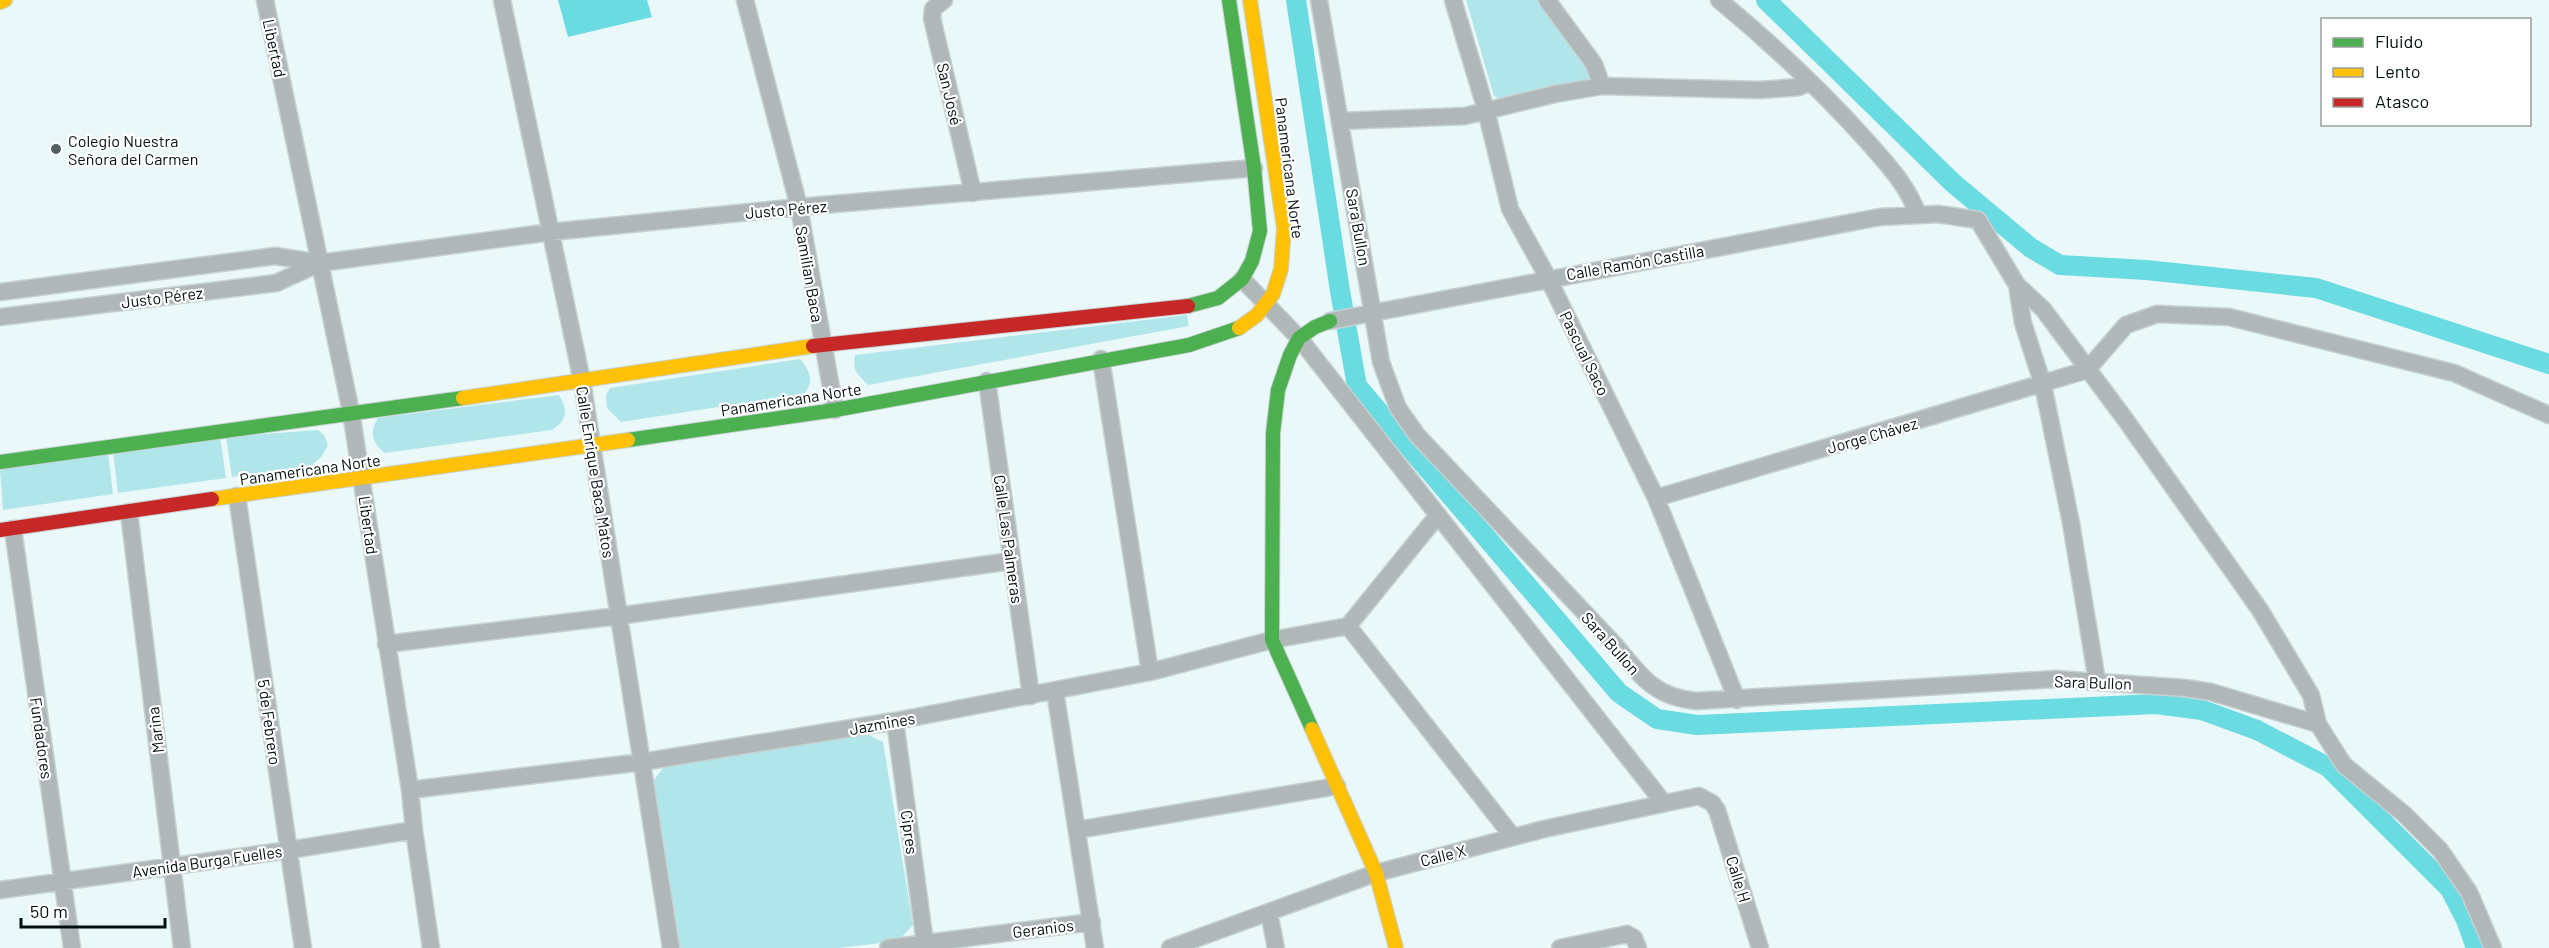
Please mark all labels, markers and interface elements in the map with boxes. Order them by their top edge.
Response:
street label: Libertad [260,17,290,79]
legend [2321,18,2531,126]
text: Fluido [2375,30,2423,52]
text: Lento [2375,60,2421,82]
street label: San José [934,61,966,127]
text: Atasco [2375,90,2429,112]
street label: Panamericana Norte [1272,96,1308,240]
place label: Colegio Nuestra Señora del Carmen [68,131,198,168]
marker: Colegio Nuestra Señora del Carmen [49,142,63,156]
street label: Sara Bullon [1343,187,1375,267]
street label: Justo Pérez [744,196,828,222]
street label: Samilian Baca [792,225,828,323]
street label: Calle Ramón Castilla [1565,241,1705,283]
street label: Justo Pérez [120,283,204,311]
street label: Pascual Saco [1556,308,1614,398]
street label: Panamericana Norte [719,378,863,420]
street label: Calle Enrique Baca Matos [573,385,619,559]
street label: Jorge Chávez [1825,413,1919,457]
street label: Panamericana Norte [238,450,382,488]
street label: Calle Las Palmeras [991,473,1027,605]
street label: Libertad [355,494,383,556]
street label: Sara Bullon [1578,608,1644,678]
street label: Sara Bullon [2054,671,2132,693]
street label: 5 de Febrero [255,678,285,766]
street label: Fundadores [27,696,57,780]
street label: Marina [143,706,167,754]
street label: Jazmines [848,708,916,738]
street label: Cipres [897,809,923,855]
street label: Calle X [1418,840,1468,870]
street label: Avenida Burga Fuelles [131,841,283,881]
street label: Calle H [1723,854,1755,904]
scale bar [21,891,165,929]
text: 50 m [30,900,68,922]
street label: Geranios [1011,915,1075,941]

